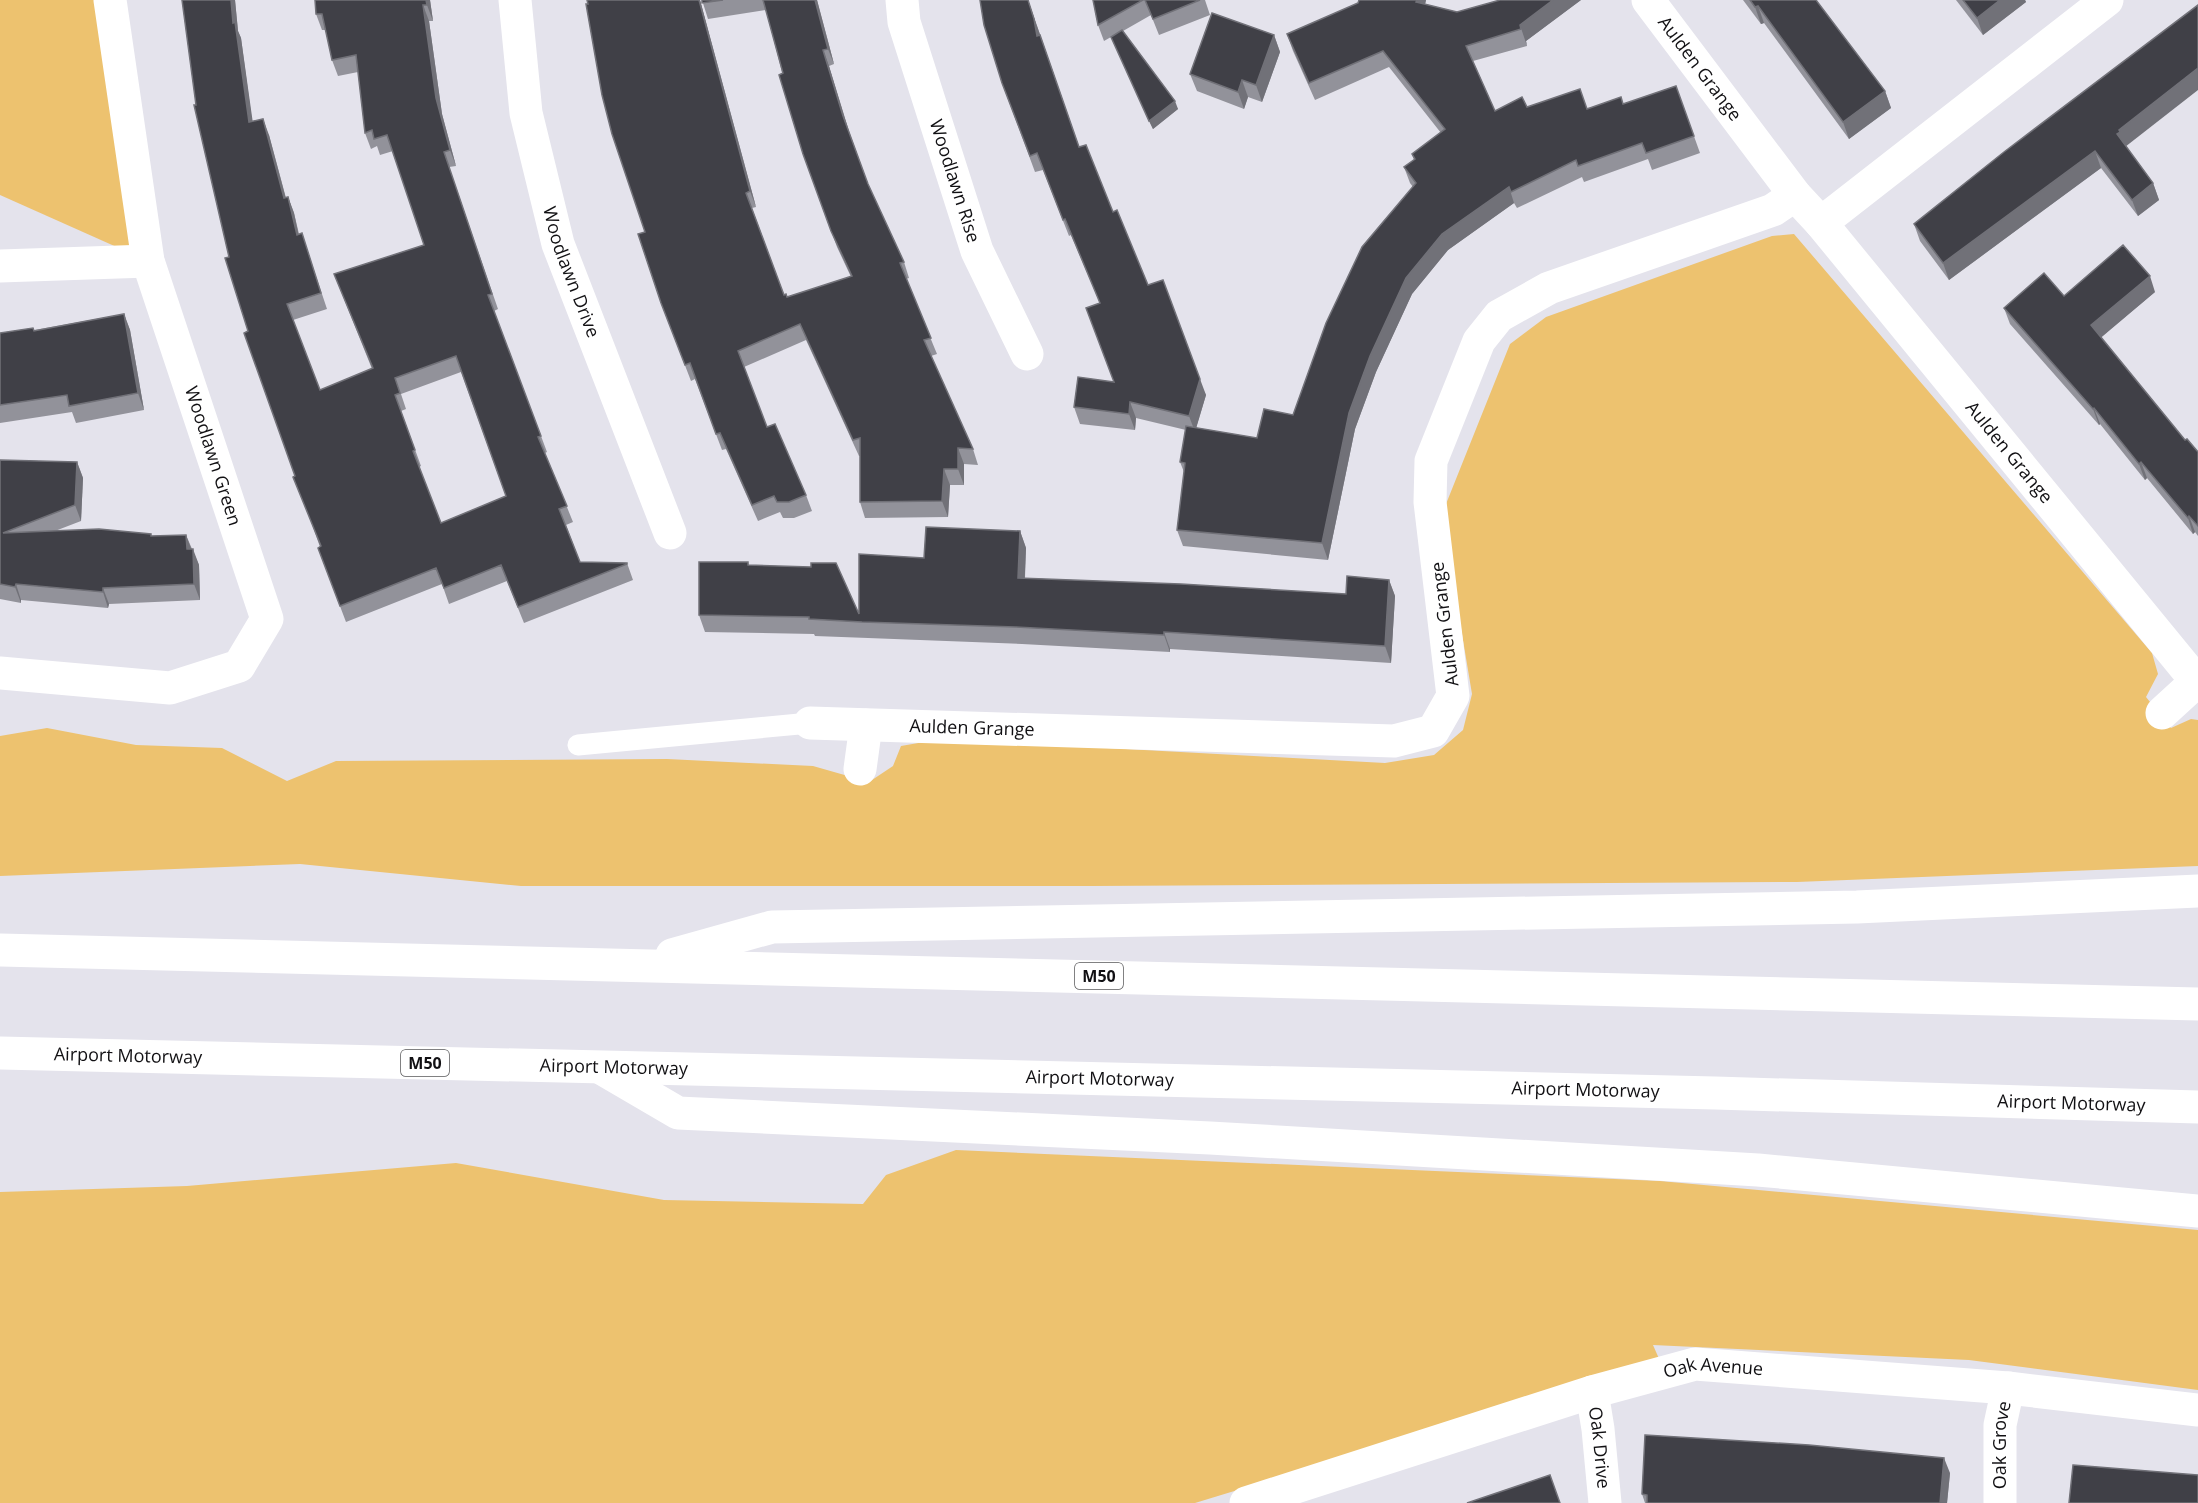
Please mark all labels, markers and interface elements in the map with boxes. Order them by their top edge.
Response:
street label: Aulden Grange [1653,11,1748,125]
street label: Woodlawn Rise [925,116,987,245]
street label: Woodlawn Drive [538,204,606,341]
street label: Woodlawn Green [180,383,248,528]
street label: Aulden Grange [1961,396,2059,508]
street label: Aulden Grange [1424,561,1464,688]
street label: Aulden Grange [909,713,1035,741]
road number: M50 [1075,963,1123,989]
street label: Airport Motorway [54,1041,203,1069]
road number: M50 [401,1050,449,1076]
street label: Airport Motorway [539,1053,689,1080]
street label: Airport Motorway [1025,1064,1175,1091]
street label: Airport Motorway [1511,1075,1661,1103]
street label: Airport Motorway [1997,1088,2147,1117]
street label: Oak Avenue [1660,1351,1764,1383]
street label: Oak Grove [1987,1399,2016,1489]
street label: Oak Drive [1584,1405,1617,1489]

